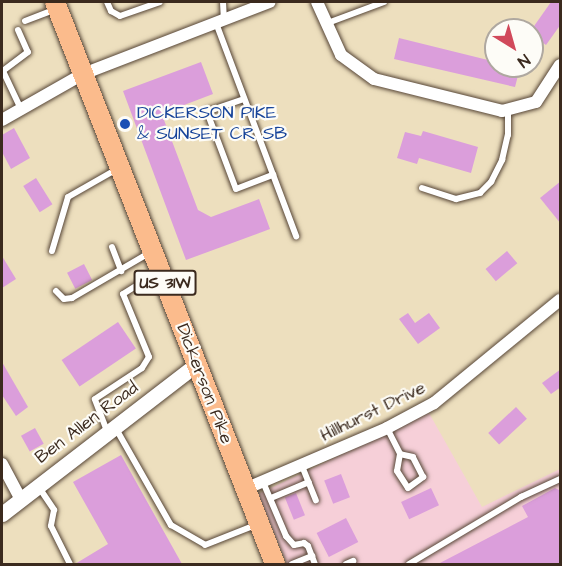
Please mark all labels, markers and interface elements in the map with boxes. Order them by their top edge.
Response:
north arrow [484,18,544,78]
text: N [513,49,534,73]
place label: DICKERSON PIKE & SUNSET CR SB [137,103,287,146]
marker: DICKERSON PIKE & SUNSET CR SB [118,117,132,131]
road number: US 31W [134,270,196,296]
street label: Dickerson Pike [171,321,237,447]
street label: Ben Allen Road [31,377,143,469]
street label: Hillhurst Drive [317,377,429,447]

